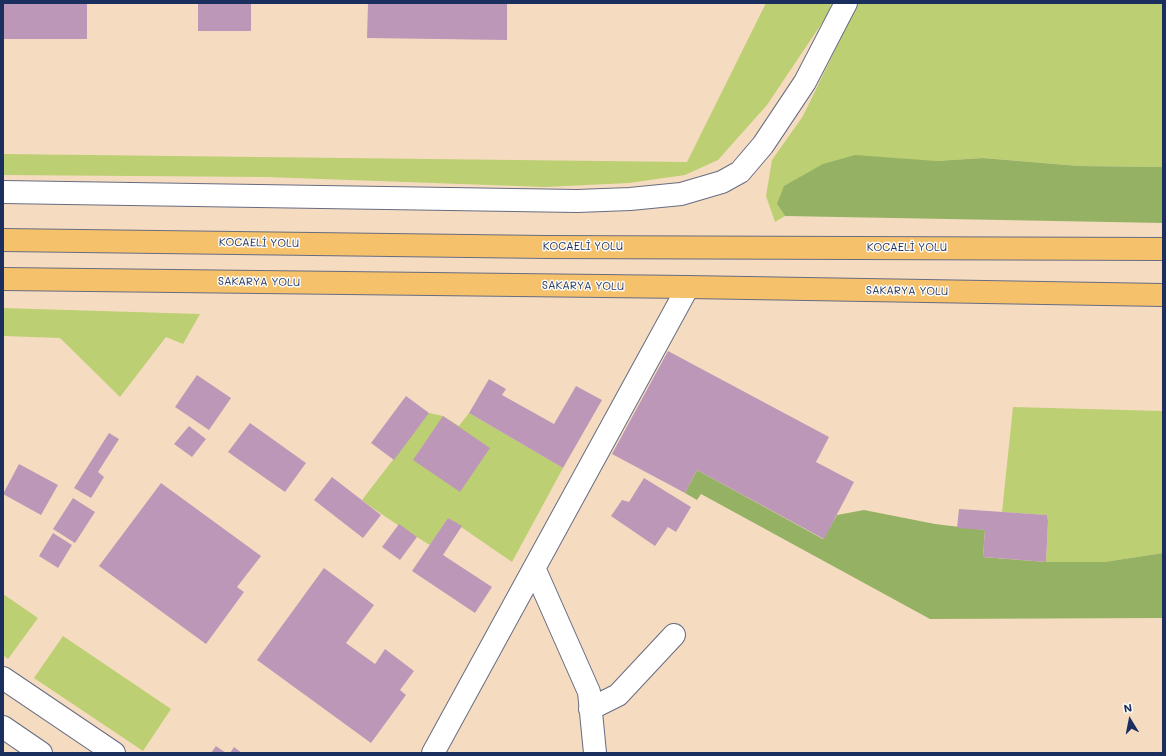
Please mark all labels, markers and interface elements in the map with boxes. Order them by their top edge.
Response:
street label: KOCAELİ YOLU [219,236,299,250]
street label: KOCAELİ YOLU [543,240,623,254]
street label: KOCAELİ YOLU [867,241,947,255]
street label: SAKARYA YOLU [218,275,300,289]
street label: SAKARYA YOLU [542,279,624,293]
street label: SAKARYA YOLU [866,284,948,298]
north arrow [1110,700,1150,740]
text: N [1122,700,1133,716]

